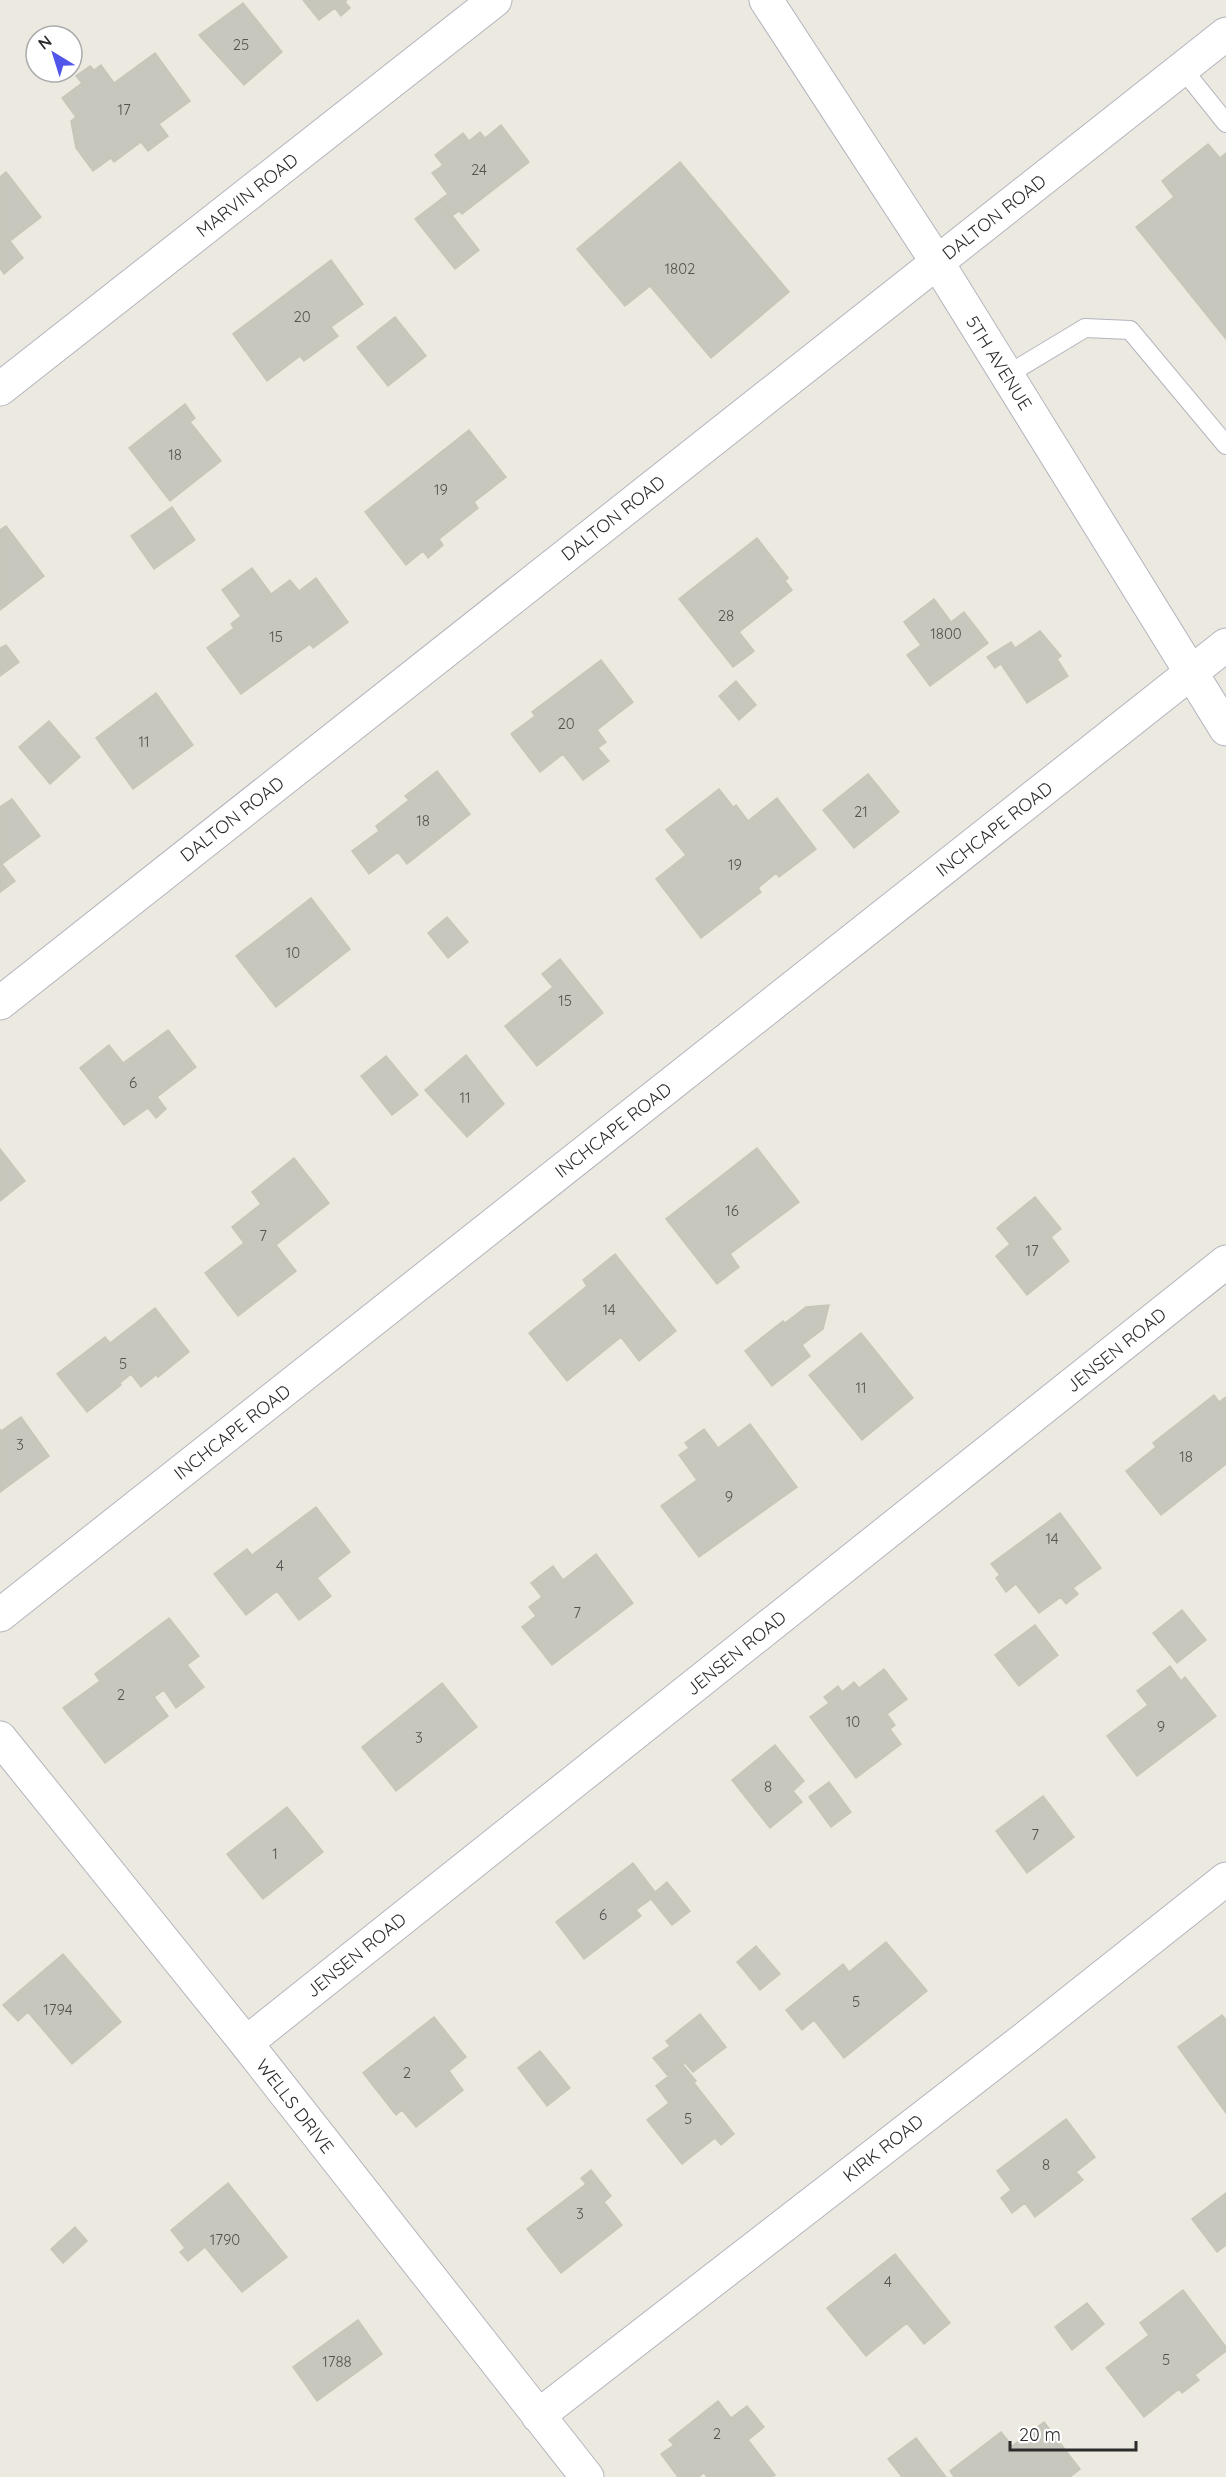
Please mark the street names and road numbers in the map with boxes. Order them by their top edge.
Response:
street label: MARVIN ROAD [191,148,303,242]
street label: DALTON ROAD [937,169,1051,265]
street label: 5TH AVENUE [961,312,1037,414]
street label: DALTON ROAD [556,470,670,566]
street label: DALTON ROAD [175,771,289,867]
street label: INCHCAPE ROAD [931,776,1057,882]
street label: INCHCAPE ROAD [550,1077,676,1183]
street label: JENSEN ROAD [1061,1303,1171,1397]
street label: INCHCAPE ROAD [169,1379,295,1485]
street label: JENSEN ROAD [681,1606,791,1700]
street label: JENSEN ROAD [301,1908,411,2002]
street label: WELLS DRIVE [251,2054,339,2158]
street label: KIRK ROAD [838,2109,928,2187]

